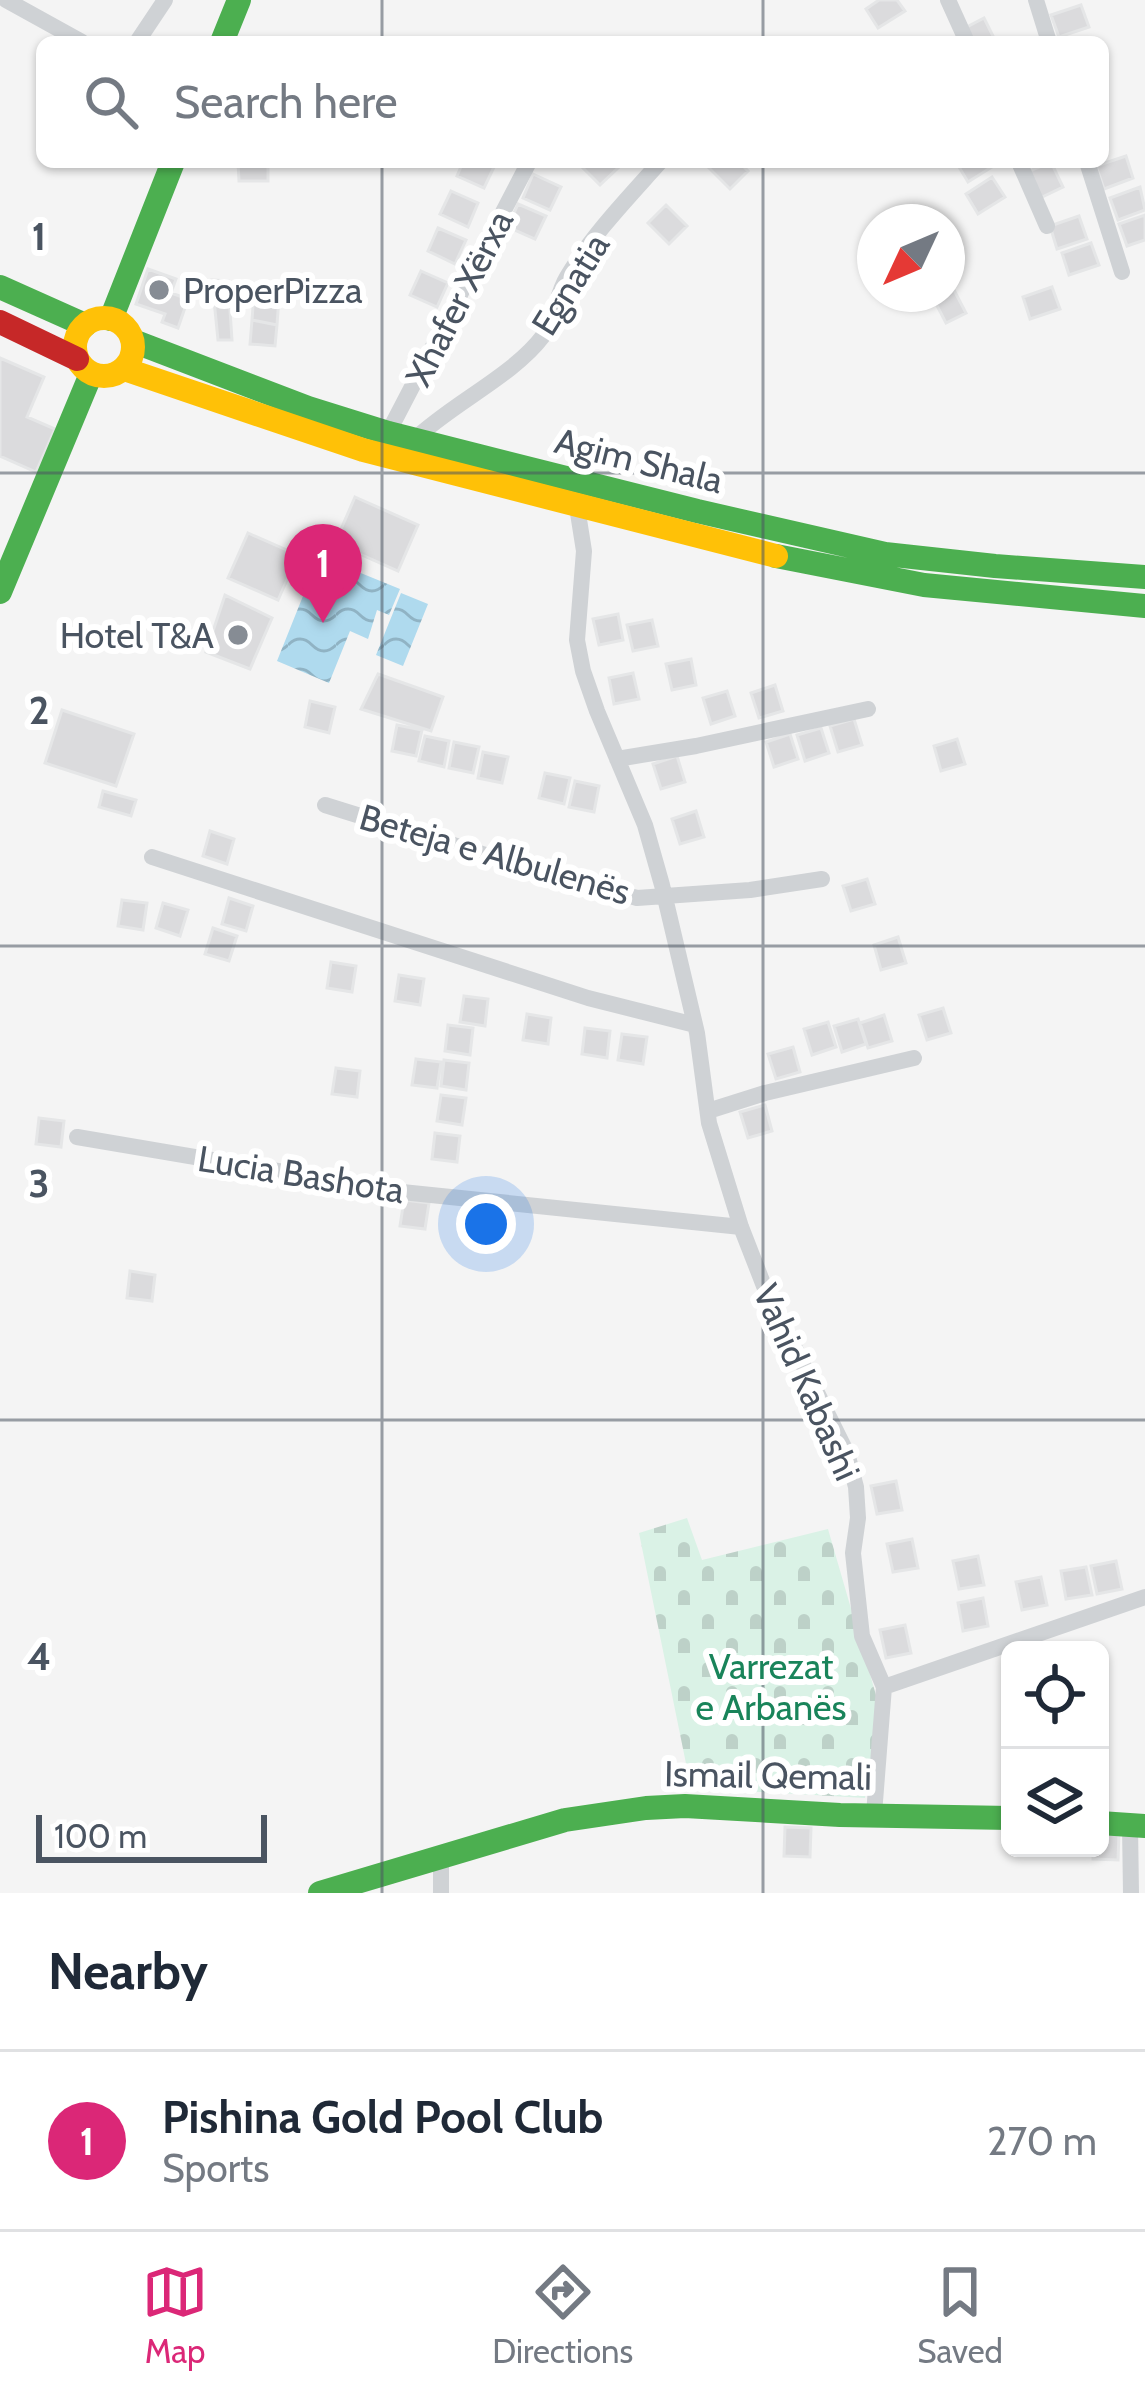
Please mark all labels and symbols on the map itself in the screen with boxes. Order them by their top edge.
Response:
street label: Xhafer Xërxa [396,203,522,393]
north arrow [857,204,965,312]
text: 1 [32,212,46,260]
street label: Egnatia [522,225,618,343]
place label: ProperPizza [183,268,363,312]
marker: ProperPizza [146,277,172,303]
street label: Agim Shala [551,418,727,502]
pin: 1 [284,524,362,623]
place label: Hotel T&A [60,613,214,657]
marker: Hotel T&A [225,622,251,648]
text: 2 [29,686,49,734]
street label: Beteja e Albulenës [355,794,635,914]
street label: Lucia Bashota [195,1136,407,1212]
text: 3 [28,1159,50,1207]
your location [456,1194,516,1254]
street label: Vahid Kabashi [744,1277,870,1487]
text: 4 [27,1632,51,1680]
park label: Varrezat e Arbanës [696,1644,846,1729]
street label: Ismail Qemali [664,1751,872,1799]
scale bar [36,1809,267,1862]

